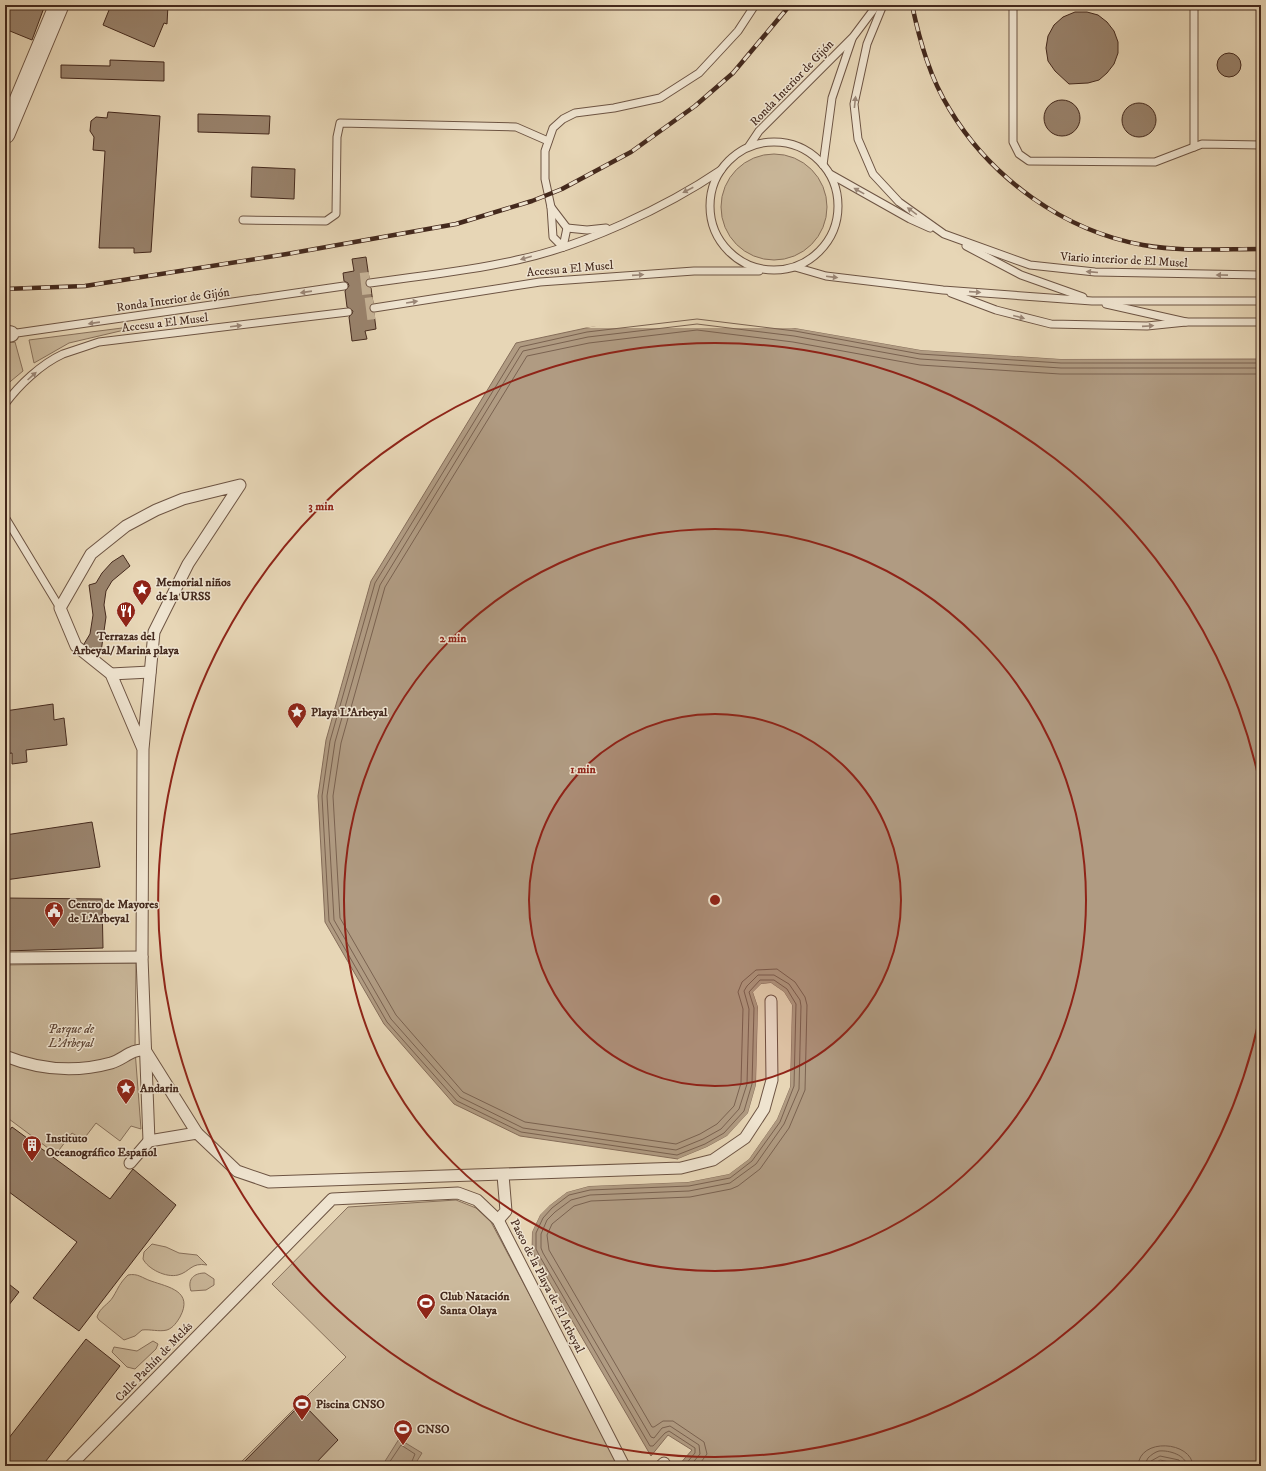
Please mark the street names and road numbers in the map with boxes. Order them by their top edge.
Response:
street label: Ronda Interior de Gijón [747,36,837,129]
street label: Viario interior de El Musel [1059,249,1188,271]
street label: Accesu a El Musel [526,258,614,280]
street label: Ronda Interior de Gijón [115,285,231,315]
street label: Accesu a El Musel [121,310,209,336]
street label: Paseo de la Playa de El Arbeyal [507,1216,588,1356]
street label: Calle Pachín de Melás [112,1319,196,1405]

